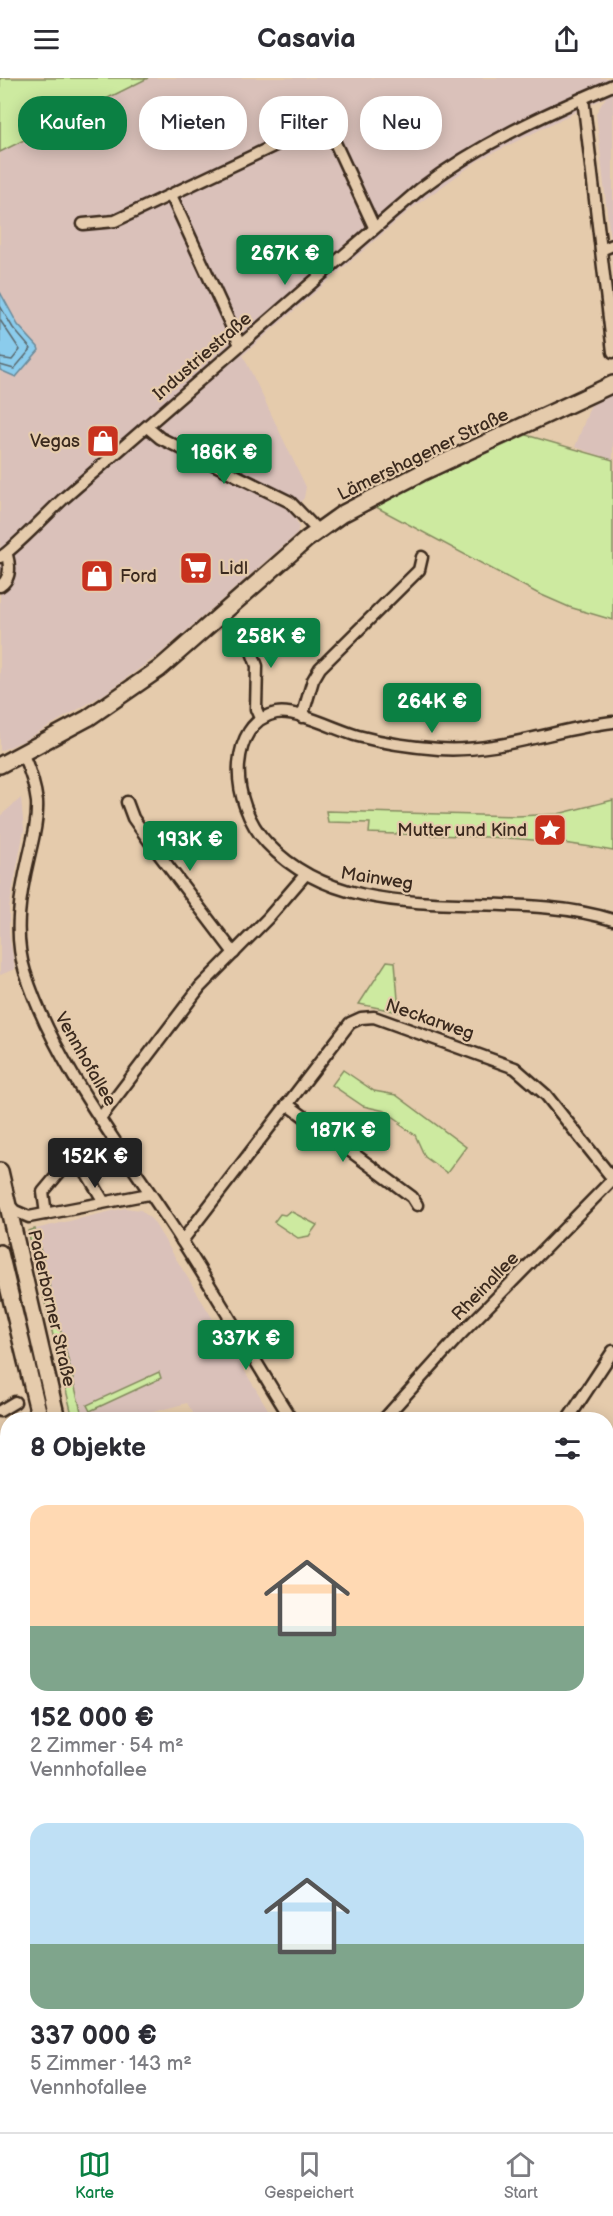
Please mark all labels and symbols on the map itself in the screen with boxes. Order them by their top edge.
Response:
pin: 267K € [236,235,334,286]
street label: Industriestraße [149,308,256,405]
street label: Lämershagener Straße [334,404,512,505]
shop icon: Vegas [85,423,121,459]
place label: Vegas [30,431,80,452]
pin: 186K € [175,434,273,485]
supermarket icon: Lidl [178,550,214,586]
shop icon: Ford [79,558,115,594]
place label: Lidl [219,558,248,579]
place label: Ford [120,566,157,587]
pin: 258K € [222,618,320,669]
pin: 264K € [383,683,481,734]
place icon: Mutter und Kind [532,812,568,848]
place label: Mutter und Kind [397,820,527,841]
pin: 193K € [141,821,239,872]
street label: Mainweg [339,862,415,895]
street label: Neckarweg [383,995,477,1044]
street label: Vennhofallee [50,1008,121,1110]
pin: 187K € [294,1112,392,1163]
pin: 152K € [46,1138,144,1189]
street label: Paderborner Straße [23,1228,80,1389]
street label: Rheinallee [448,1247,523,1325]
pin: 337K € [197,1320,295,1371]

